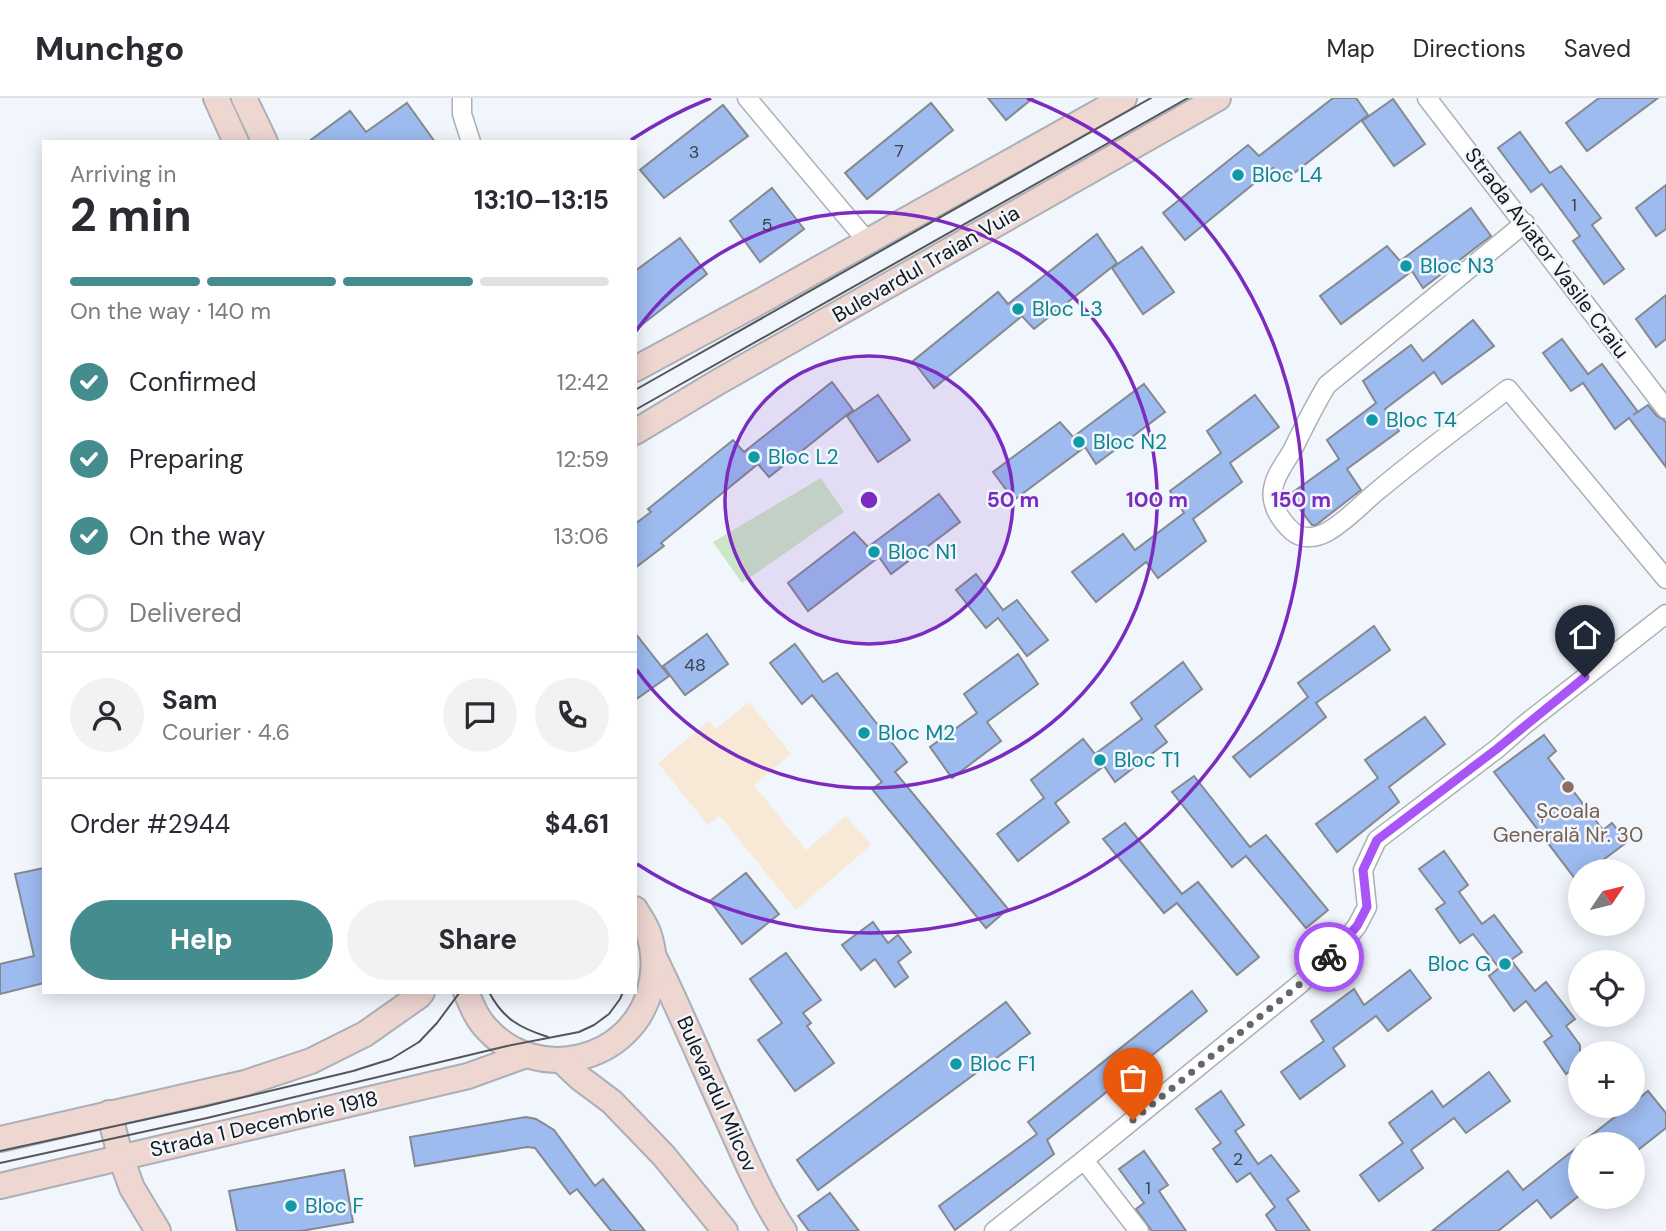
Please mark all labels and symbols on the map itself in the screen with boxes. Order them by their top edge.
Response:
house number: 7 [894,139,904,163]
house number: 3 [689,140,699,164]
street label: Strada Aviator Vasile Craiu [1458,142,1636,364]
place label: Bloc L4 [1252,161,1323,189]
marker: Bloc L4 [1230,167,1246,183]
house number: 1 [1571,193,1577,217]
street label: Bulevardul Traian Vuia [827,199,1025,329]
house number: 5 [762,213,772,237]
place label: Bloc N3 [1420,252,1494,280]
marker: Bloc N3 [1398,258,1414,274]
place label: Bloc L3 [1032,295,1103,323]
marker: Bloc L3 [1010,301,1026,317]
place label: Bloc T4 [1386,406,1457,434]
marker: Bloc T4 [1364,412,1380,428]
place label: Bloc N2 [1093,428,1167,456]
marker: Bloc N2 [1071,434,1087,450]
place label: Bloc L2 [768,443,839,471]
marker: Bloc L2 [746,449,762,465]
text: 50 m [987,486,1039,514]
text: 100 m [1126,486,1188,514]
text: 150 m [1271,486,1331,514]
centre of rings [857,488,881,512]
place label: Bloc N1 [888,538,956,566]
marker: Bloc N1 [866,544,882,560]
pin [1555,605,1615,677]
house number: 48 [684,653,706,677]
place label: Bloc M2 [878,719,955,747]
marker: Bloc M2 [856,725,872,741]
place label: Bloc T1 [1114,746,1180,774]
marker: Bloc T1 [1092,752,1108,768]
marker: Școala Generală Nr. 30 [1560,779,1576,795]
place label: Școala Generală Nr. 30 [1493,797,1643,849]
north arrow [1568,859,1645,936]
courier [1294,922,1364,992]
place label: Bloc G [1428,950,1491,978]
marker: Bloc G [1497,956,1513,972]
street label: Bulevardul Milcov [670,1012,764,1176]
pin [1103,1048,1163,1120]
place label: Bloc F1 [970,1050,1035,1078]
marker: Bloc F1 [948,1056,964,1072]
street label: Strada 1 Decembrie 1918 [147,1084,381,1164]
house number: 2 [1233,1147,1243,1171]
house number: 1 [1145,1176,1151,1200]
place label: Bloc F [305,1192,364,1220]
marker: Bloc F [283,1198,299,1214]

